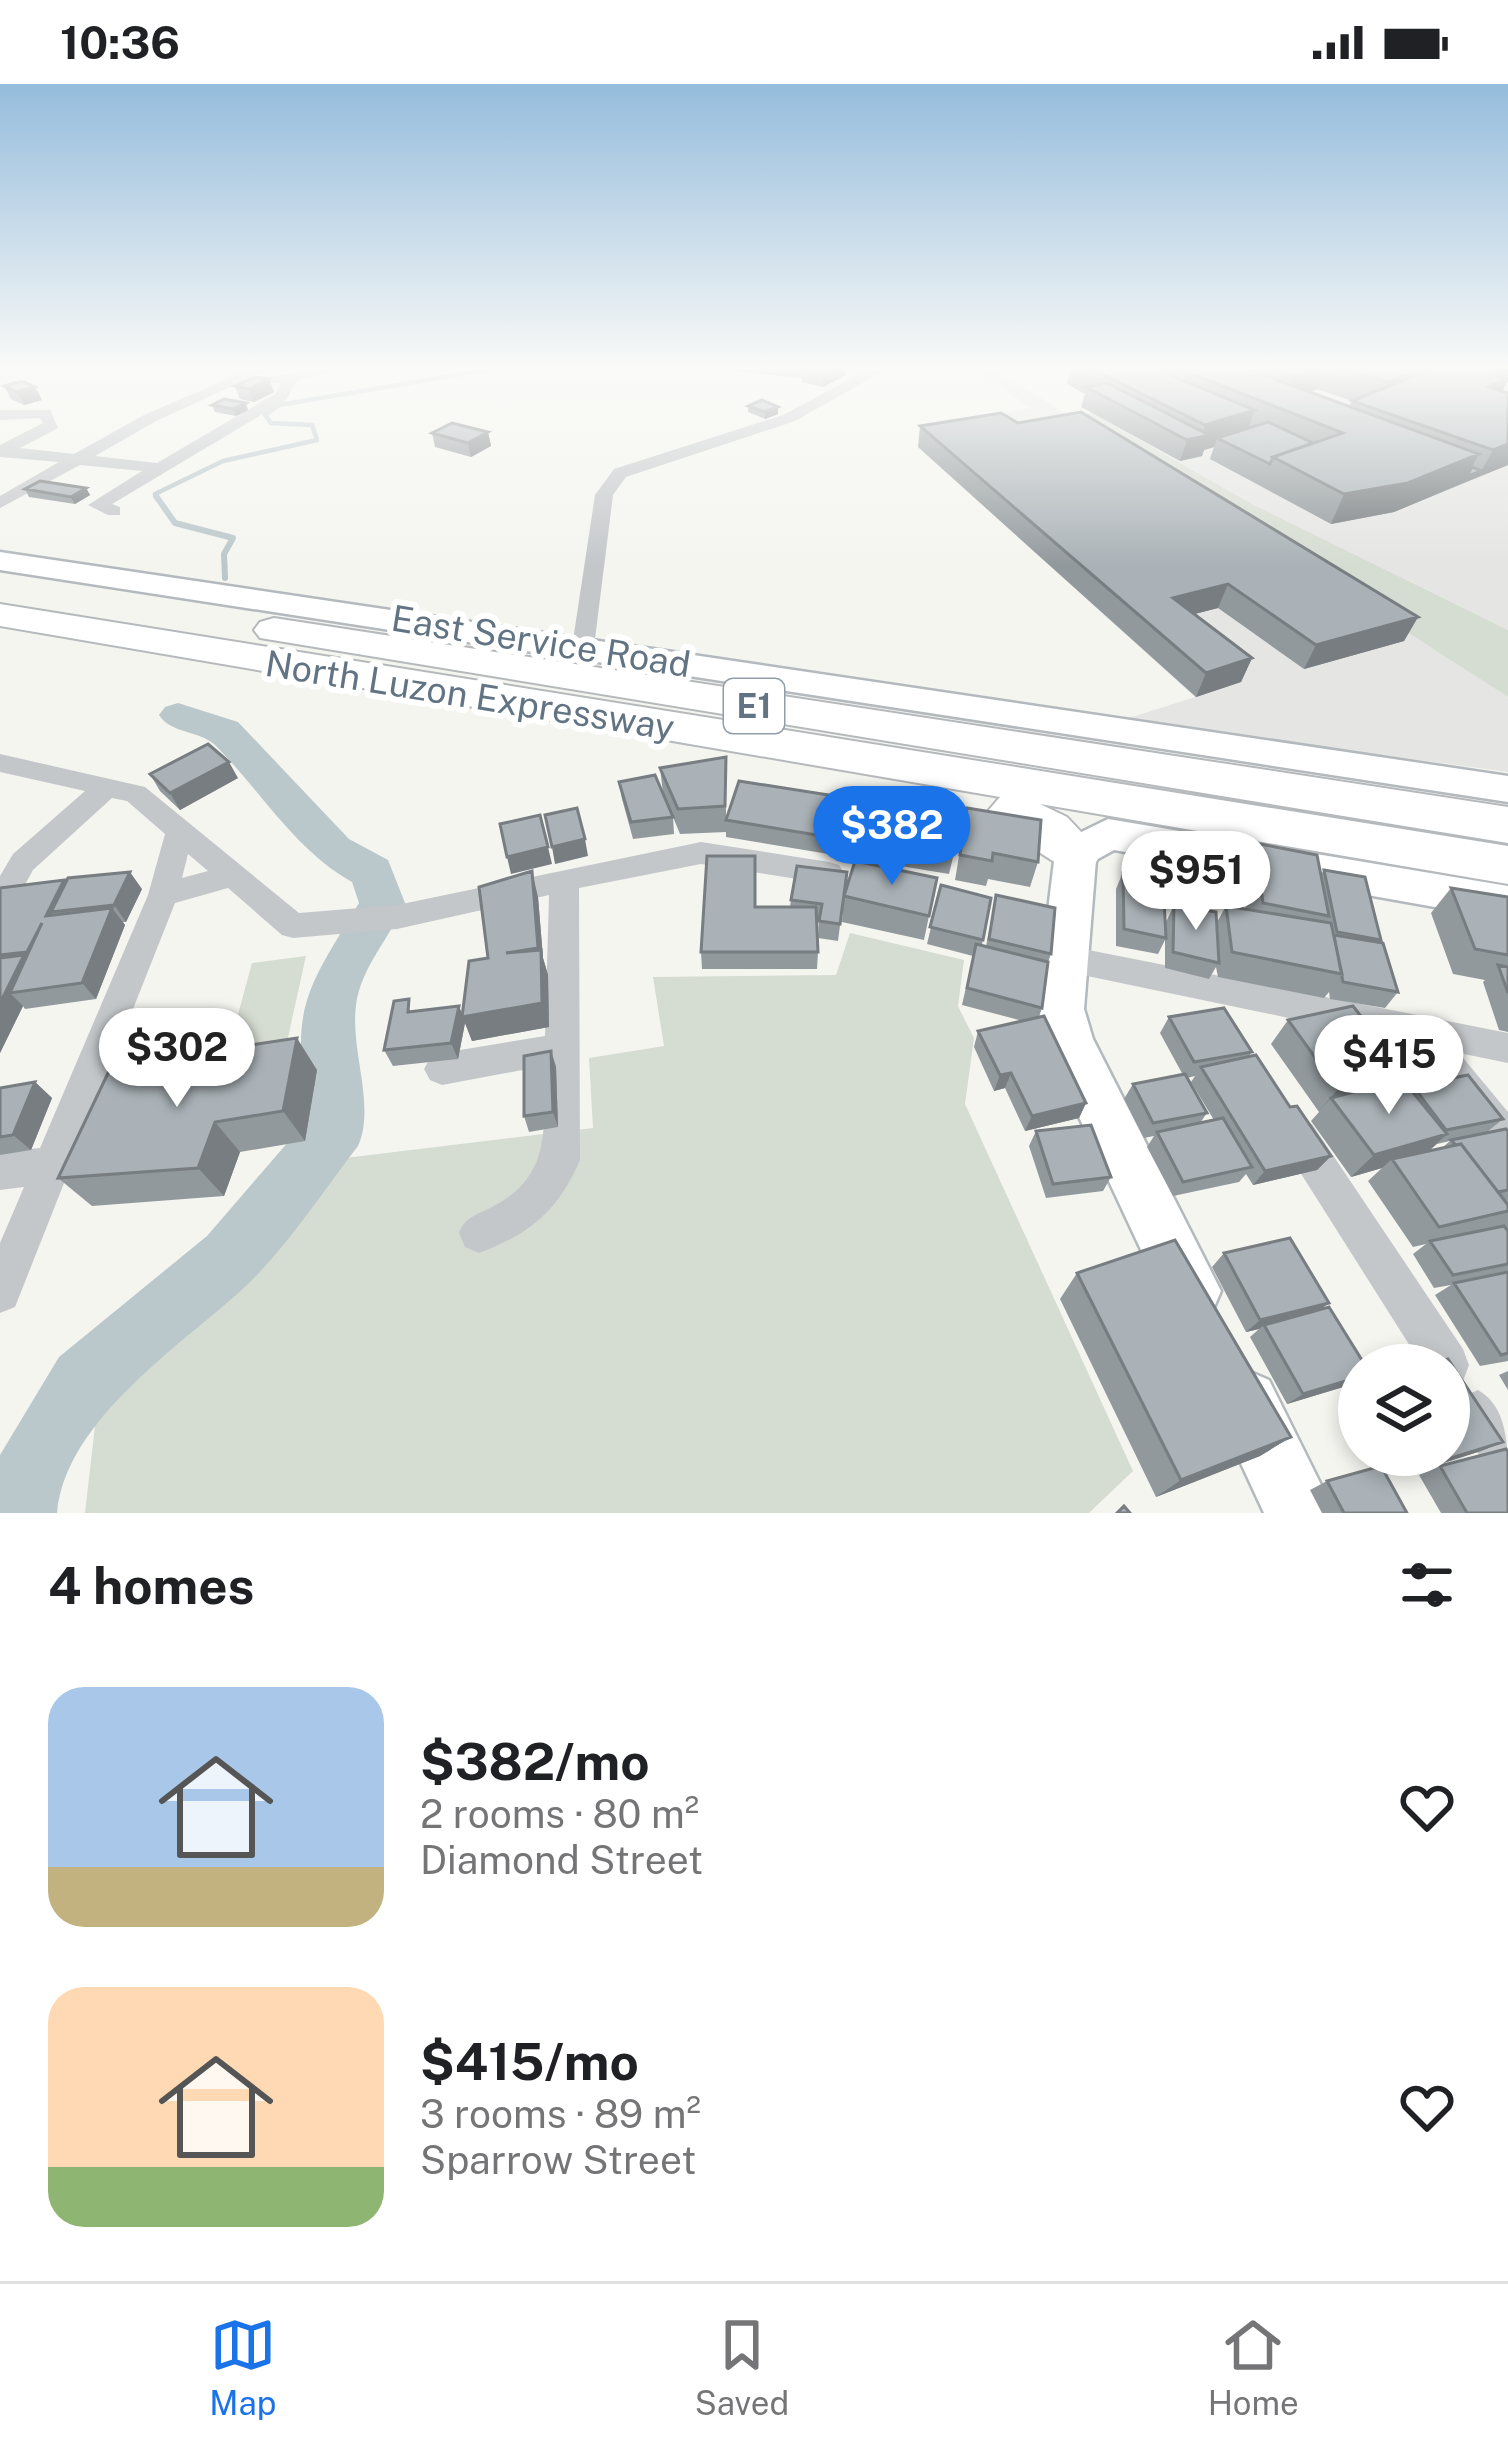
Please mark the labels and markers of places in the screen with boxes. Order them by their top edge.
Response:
pin: $382 [821,786,963,888]
pin: $951 [1125,831,1267,933]
pin: $302 [106,1008,248,1110]
pin: $415 [1318,1015,1460,1117]

